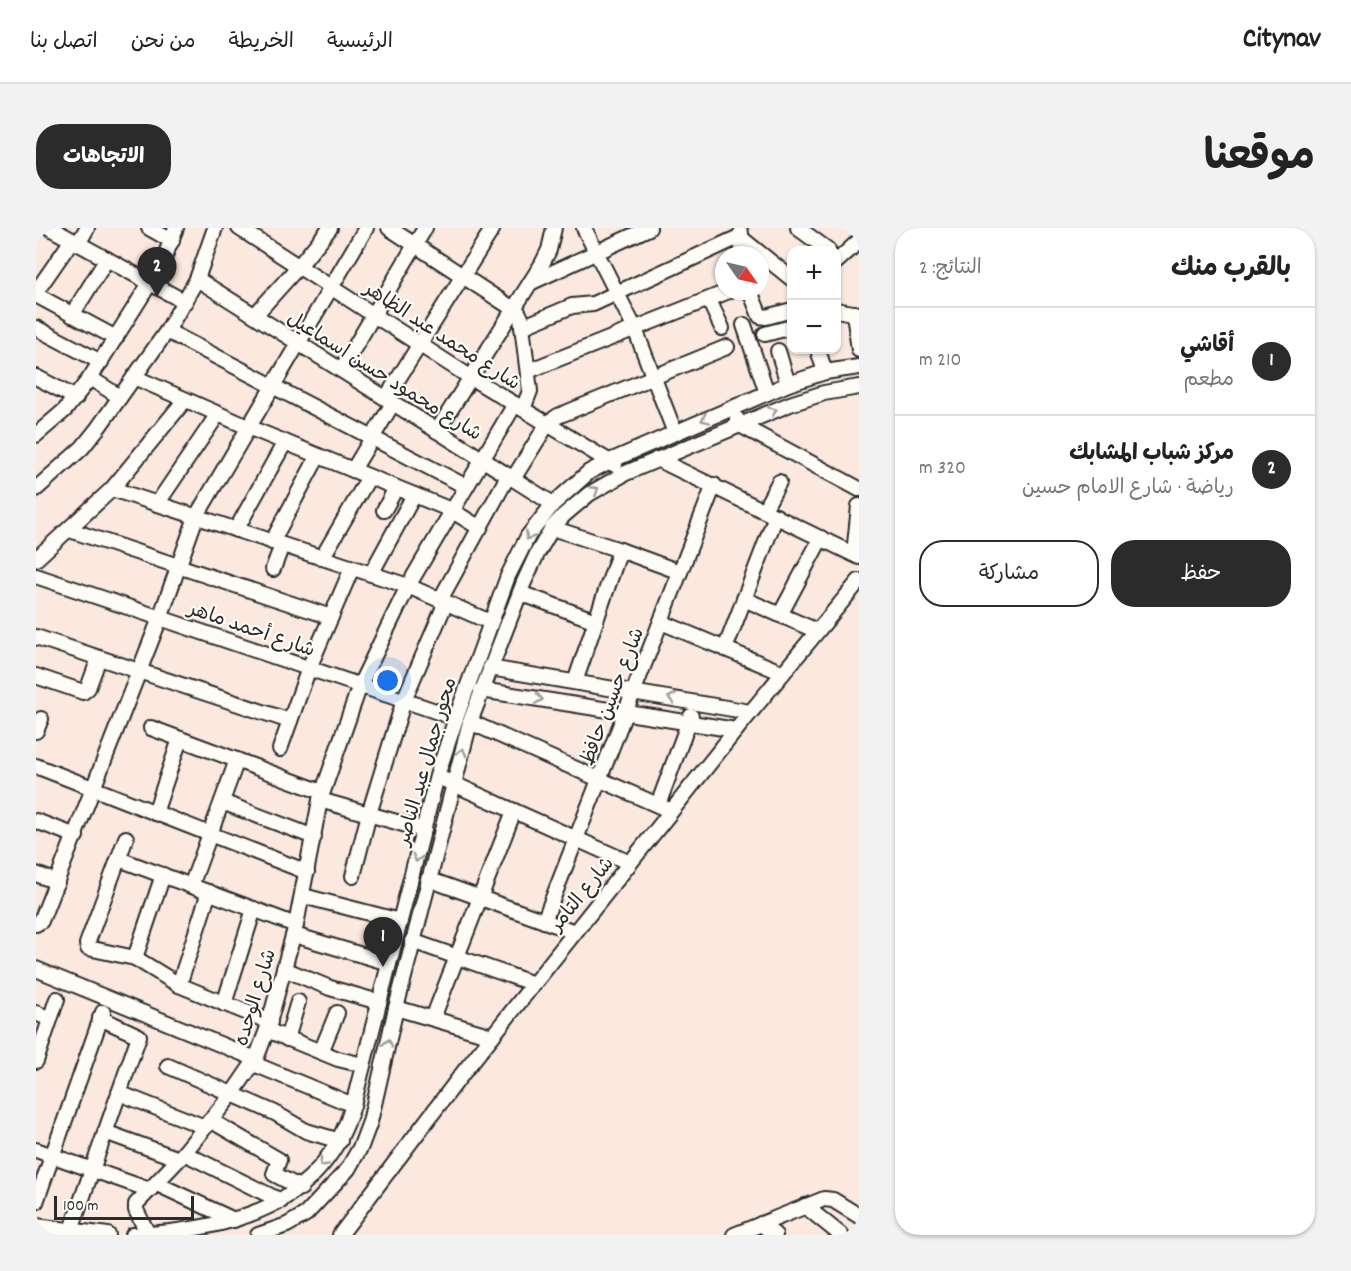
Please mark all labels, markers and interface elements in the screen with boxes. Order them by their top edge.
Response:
text: Citynav [1243,21,1321,61]
text: اتصل بنا [30,28,98,58]
text: من نحن [131,28,195,58]
text: الخريطة [228,28,294,58]
text: الرئيسية [327,28,393,58]
button: الاتجاهات [36,124,171,189]
text: موقعنا [1204,130,1315,190]
north arrow [715,246,769,300]
map controls [787,246,841,354]
button: + [787,246,841,300]
pin: 2 [138,248,176,297]
text: بالقرب منك [1171,251,1291,288]
text: النتائج: 2 [919,255,982,283]
street label: شارع محمد عبد الظاهر [356,275,525,399]
button: − [787,300,841,354]
street label: شارع محمود حسن اسماعيل [280,306,486,449]
text: أقاشي [1180,331,1234,362]
text: 210 m [919,347,961,375]
text: 1 [1269,347,1274,375]
text: مطعم [1183,367,1234,395]
one-way arrow [767,406,778,418]
one-way arrow [700,412,711,424]
text: مركز شباب المشابك [1069,439,1234,470]
text: 320 m [919,455,966,483]
text: 2 [1267,455,1276,483]
text: رياضة · شارع الامام حسين [1022,475,1234,503]
one-way arrow [589,487,600,498]
one-way arrow [524,530,536,540]
button: مشاركة [919,540,1099,607]
button: حفظ [1111,540,1291,607]
street label: شارع أحمد ماهر [182,595,318,666]
street label: شارع حسين حافظ [575,624,653,770]
your location [373,666,402,695]
street label: محور جمال عبد الناصر [390,674,465,851]
one-way arrow [534,692,544,704]
one-way arrow [667,693,677,705]
one-way arrow [454,747,467,757]
street label: شارع التامر [543,852,622,940]
one-way arrow [412,853,424,863]
pin: 1 [364,918,402,967]
street label: شارع الوحده [229,946,285,1050]
one-way arrow [380,1038,393,1048]
one-way arrow [320,1156,331,1167]
scale bar [54,1193,194,1220]
text: 100 m [63,1195,99,1218]

